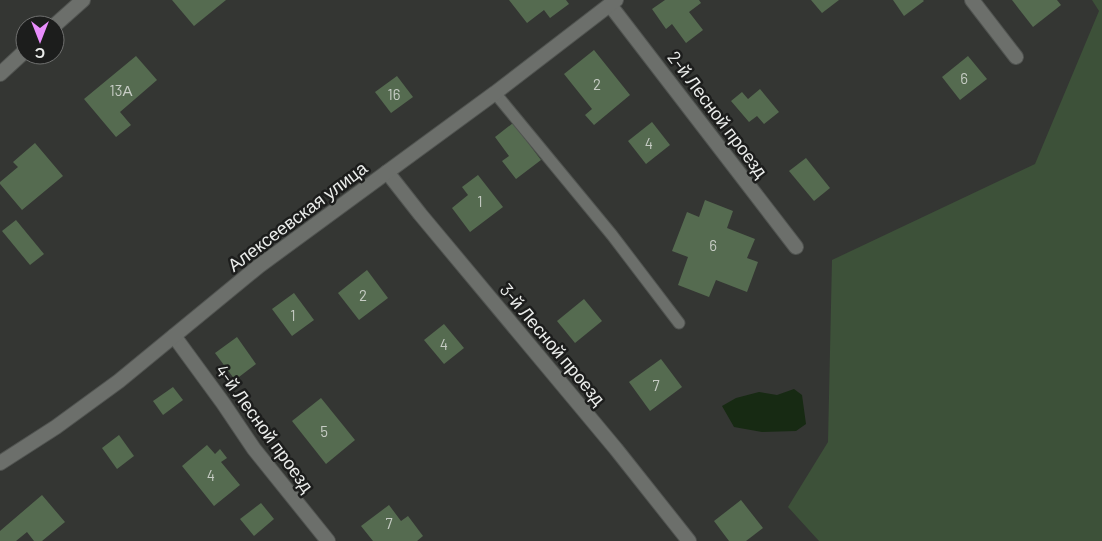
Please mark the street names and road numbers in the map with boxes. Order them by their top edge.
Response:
street label: 2-й Лесной проезд [663,46,773,182]
street label: Алексеевская улица [223,156,372,276]
street label: 3-й Лесной проезд [496,279,611,410]
street label: 4-й Лесной проезд [211,360,319,496]

